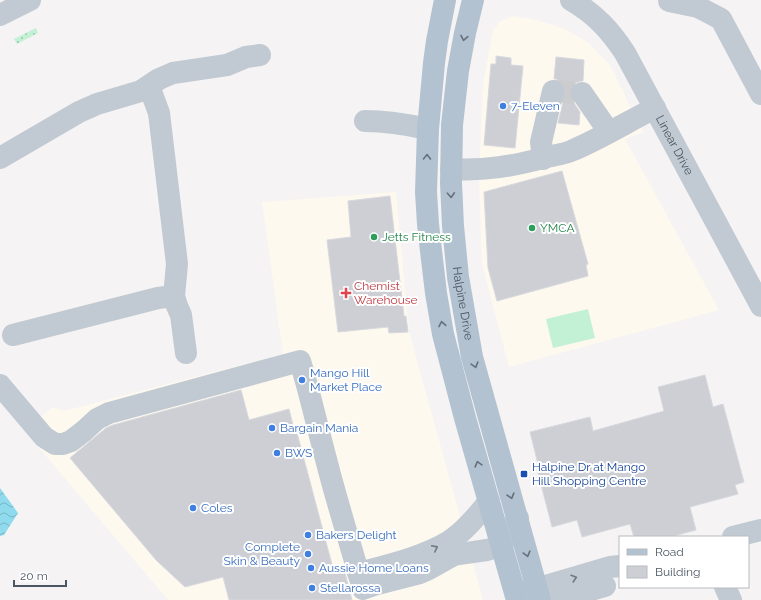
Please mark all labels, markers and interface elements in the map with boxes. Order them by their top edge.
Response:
one-way arrow [460,35,469,41]
place label: 7-Eleven [511,99,560,113]
marker: 7-Eleven [498,101,508,111]
street label: Linear Drive [653,113,696,177]
one-way arrow [423,154,431,160]
one-way arrow [447,192,456,198]
place label: YMCA [540,221,575,235]
marker: YMCA [527,223,537,233]
place label: Jetts Fitness [382,230,451,244]
marker: Jetts Fitness [369,232,379,242]
street label: Halpine Drive [450,266,476,341]
place label: Chemist Warehouse [354,279,418,307]
marker: Chemist Warehouse [341,288,351,298]
one-way arrow [438,321,447,327]
one-way arrow [470,362,478,368]
place label: Mango Hill Market Place [310,366,382,394]
marker: Mango Hill Market Place [297,375,307,385]
place label: Bargain Mania [280,421,358,435]
marker: Bargain Mania [267,423,277,433]
place label: BWS [285,446,312,460]
marker: BWS [272,448,282,458]
one-way arrow [474,460,483,467]
place label: Halpine Dr at Mango Hill Shopping Centre [532,460,646,488]
marker: Halpine Dr at Mango Hill Shopping Centre [519,469,529,479]
one-way arrow [506,492,515,499]
place label: Coles [201,501,233,515]
marker: Coles [188,503,198,513]
place label: Bakers Delight [316,528,397,542]
marker: Bakers Delight [303,530,313,540]
legend [619,536,749,588]
place label: Complete Skin & Beauty [223,540,300,568]
one-way arrow [431,545,438,553]
text: Road [655,545,684,559]
marker: Complete Skin & Beauty [303,549,313,559]
one-way arrow [522,550,531,557]
place label: Aussie Home Loans [319,561,429,575]
scale bar [14,562,66,588]
marker: Aussie Home Loans [306,563,316,573]
text: Building [655,565,701,579]
text: 20 m [20,569,48,583]
one-way arrow [570,574,577,583]
place label: Stellarossa [320,581,381,595]
marker: Stellarossa [307,583,317,593]

